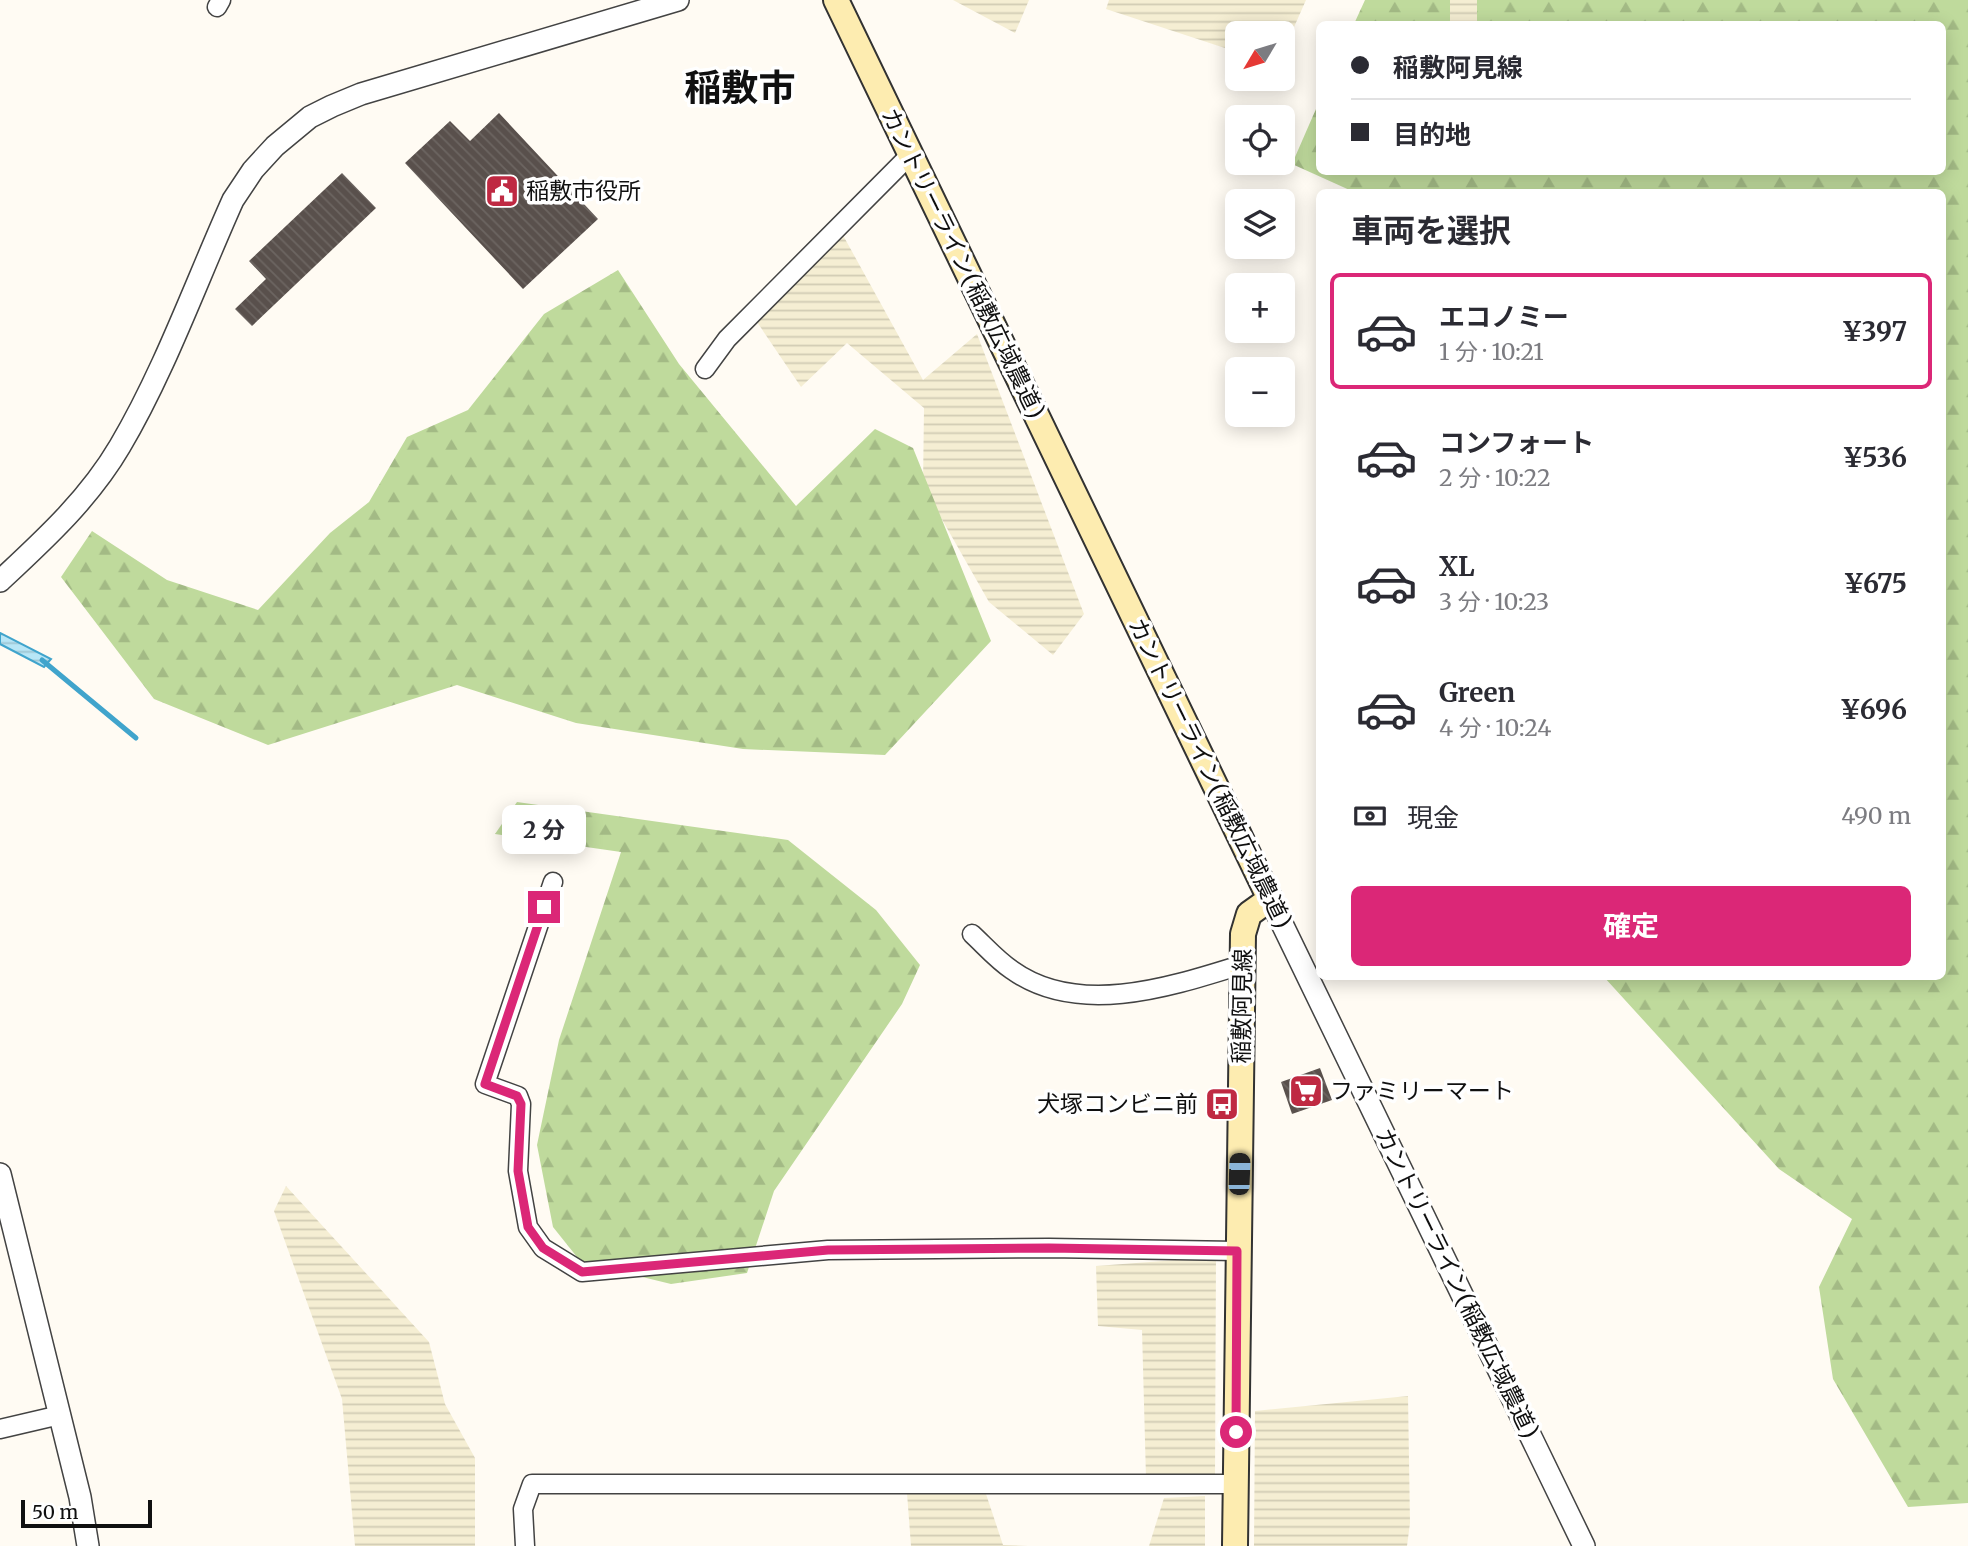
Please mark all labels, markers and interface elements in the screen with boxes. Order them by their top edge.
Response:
north arrow [1225,21,1295,91]
map controls [1225,21,1295,427]
text: 稲敷阿見線 [1393,51,1523,84]
district label: 稲敷市 [685,65,796,111]
street label: カントリーライン(稲敷広域農道) [876,103,1051,423]
button: locate [1225,105,1295,175]
text: 目的地 [1393,118,1471,151]
public building icon: 稲敷市役所 [483,172,521,210]
place label: 稲敷市役所 [526,176,641,205]
button: layers [1225,189,1295,259]
text: 車両を選択 [1351,211,1511,251]
button: + [1225,273,1295,343]
icon: car [1355,300,1418,363]
text: エコノミー [1439,300,1569,333]
text: ¥397 [1842,315,1907,348]
text: 1 分 · 10:21 [1439,337,1544,366]
button: − [1225,357,1295,427]
icon: car [1355,426,1418,489]
text: コンフォート [1439,426,1594,459]
text: ¥536 [1843,441,1907,474]
text: 2 分 · 10:22 [1439,463,1551,492]
text: XL [1439,550,1475,583]
icon: car [1355,552,1418,615]
text: ¥675 [1843,567,1907,600]
text: 3 分 · 10:23 [1439,587,1549,616]
street label: カントリーライン(稲敷広域農道) [1123,613,1298,933]
text: Green [1439,676,1515,709]
icon: car [1355,678,1418,741]
text: ¥696 [1840,693,1907,726]
text: 4 分 · 10:24 [1439,713,1551,742]
icon: cash [1351,797,1389,835]
text: 現金 [1407,801,1459,834]
text: 490 m [1841,801,1911,830]
callout: 2 分 [502,806,586,855]
text: 2 分 [523,815,565,844]
button: 確定 [1351,886,1911,966]
route end [528,891,560,923]
street label: 稲敷阿見線 [1226,948,1257,1064]
supermarket icon: ファミリーマート [1287,1072,1325,1110]
place label: ファミリーマート [1330,1076,1514,1105]
bus stop icon: 犬塚コンビニ前 [1203,1085,1241,1123]
place label: 犬塚コンビニ前 [1037,1089,1198,1118]
street label: カントリーライン(稲敷広域農道) [1370,1123,1545,1443]
car [1228,1153,1251,1195]
route start [1220,1416,1252,1448]
scale bar [21,1497,152,1529]
text: 50 m [32,1500,78,1524]

